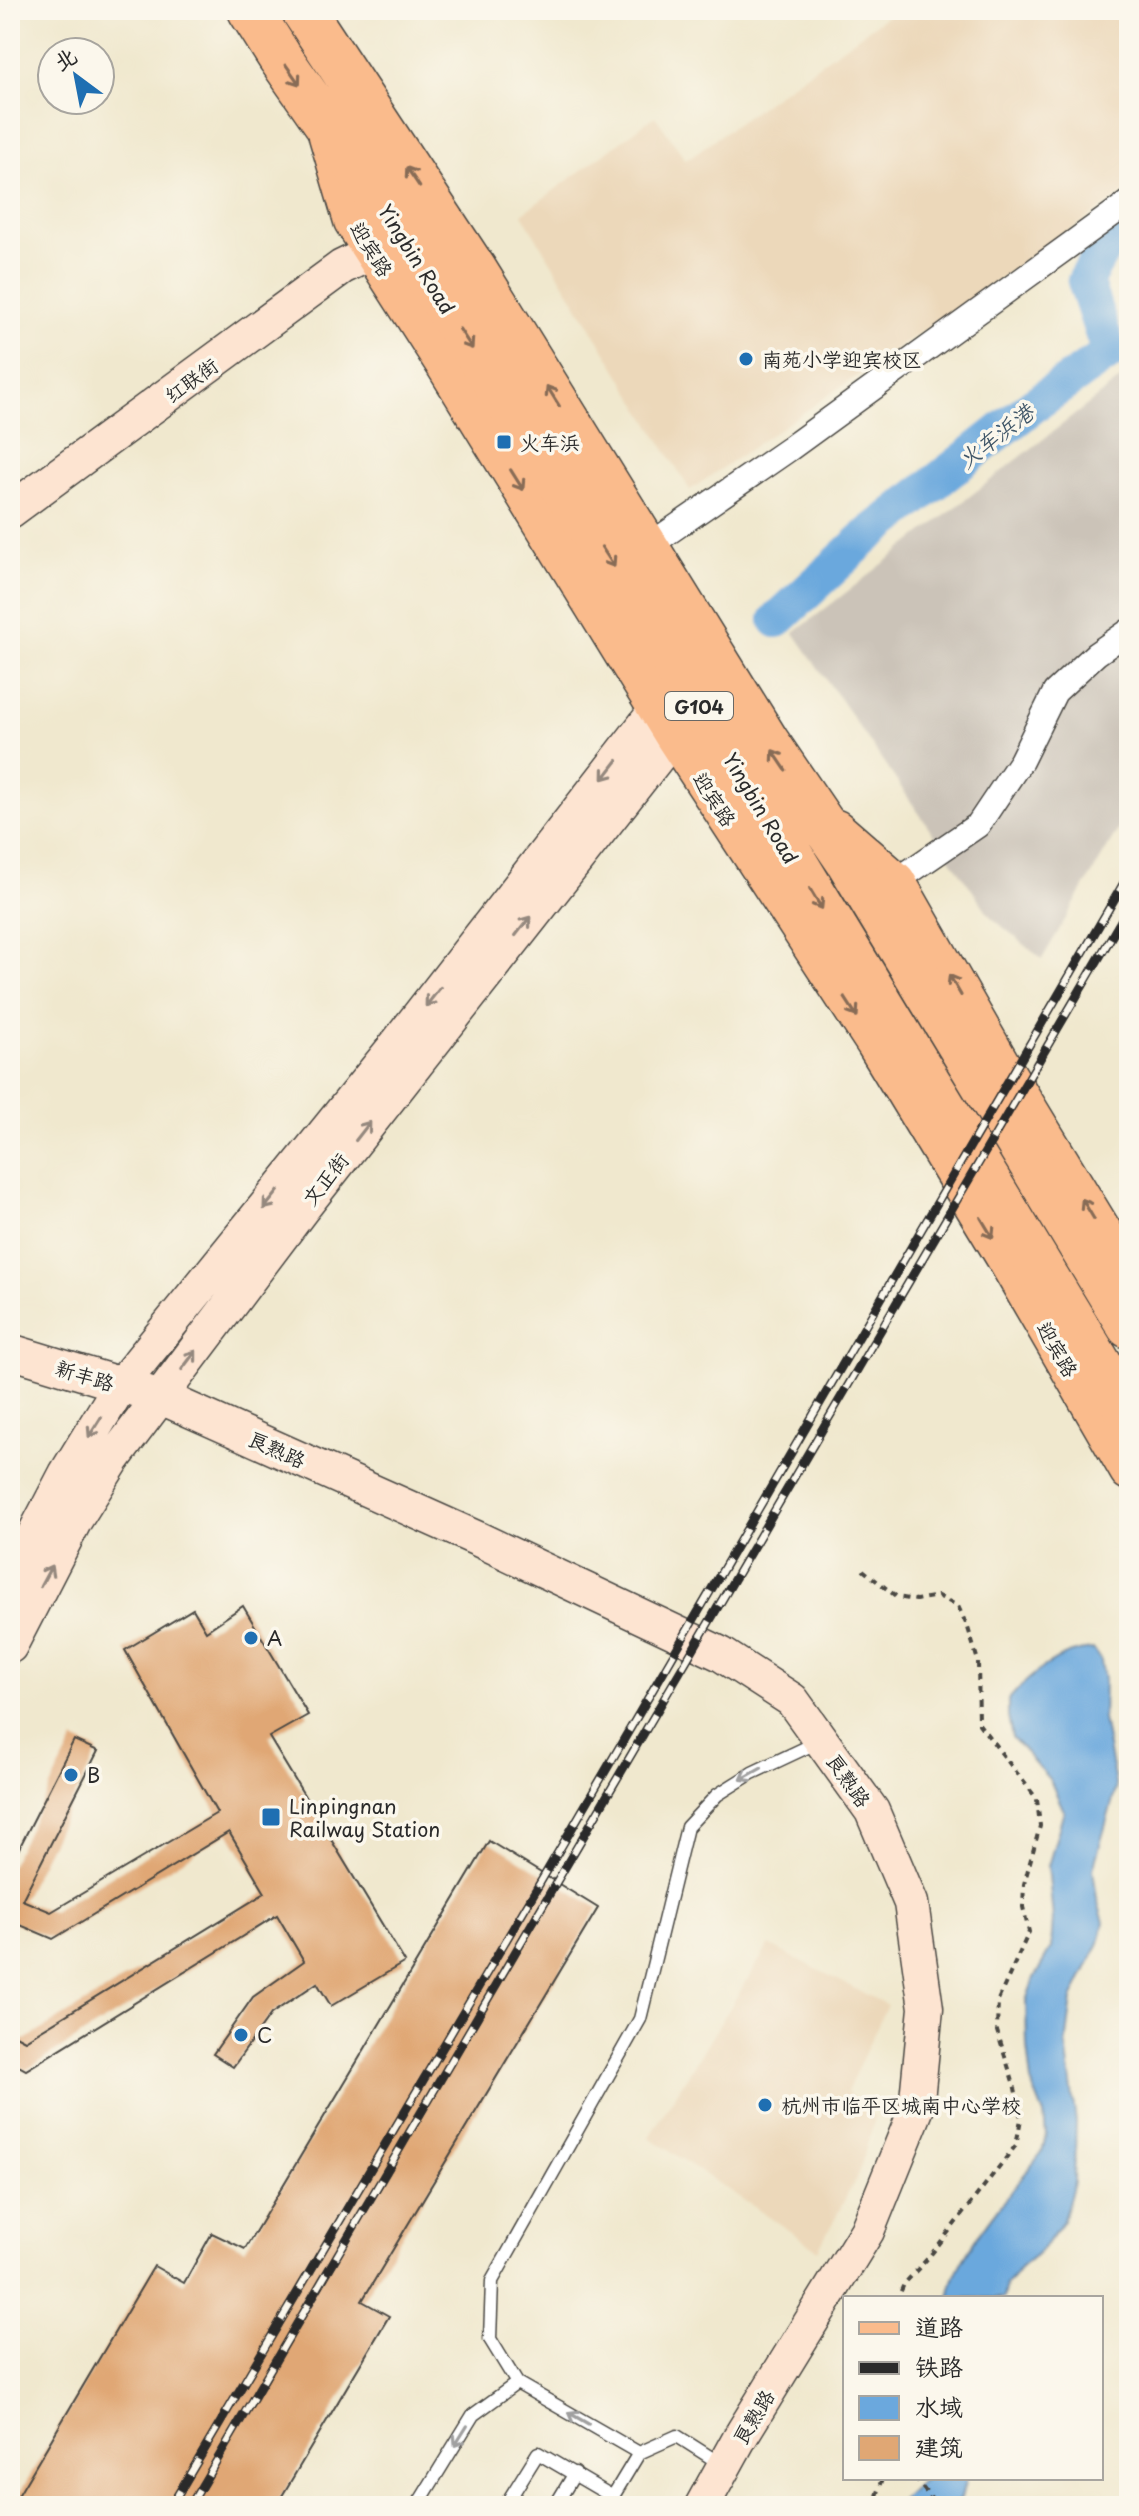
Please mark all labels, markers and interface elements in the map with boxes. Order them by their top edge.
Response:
north arrow [36,36,116,116]
text: 北 [47,38,83,78]
one-way arrow [285,64,301,86]
one-way arrow [405,166,421,189]
street label: Yingbin Road [371,198,463,320]
street label: 迎宾路 [343,216,401,283]
one-way arrow [459,327,475,350]
place label: 南苑小学迎宾校区 [762,344,922,374]
street label: 红联街 [158,350,224,410]
marker: 南苑小学迎宾校区 [737,350,755,368]
one-way arrow [545,385,561,408]
water label: 火车浜港 [950,394,1041,475]
place label: 火车浜 [520,427,580,457]
marker: 火车浜 [495,433,513,451]
one-way arrow [509,468,525,491]
one-way arrow [601,545,617,568]
road number: G104 [665,692,733,720]
street label: Yingbin Road [716,747,806,869]
one-way arrow [771,749,787,771]
one-way arrow [602,758,619,780]
street label: 迎宾路 [686,766,744,833]
one-way arrow [809,887,825,910]
one-way arrow [515,916,532,937]
one-way arrow [947,974,963,997]
one-way arrow [425,986,442,1007]
one-way arrow [843,995,860,1017]
one-way arrow [354,1121,372,1142]
street label: 文正街 [295,1146,355,1212]
one-way arrow [262,1189,280,1210]
one-way arrow [1080,1198,1096,1221]
one-way arrow [979,1216,995,1239]
street label: 迎宾路 [1030,1316,1086,1383]
one-way arrow [180,1350,197,1371]
street label: 新丰路 [52,1352,119,1398]
one-way arrow [86,1415,102,1438]
street label: 良熟路 [243,1423,311,1475]
one-way arrow [39,1565,54,1589]
place label: A [267,1623,282,1653]
marker: A [242,1629,260,1647]
street label: 良熟路 [820,1747,879,1814]
place label: B [87,1760,100,1790]
marker: B [62,1766,80,1784]
one-way arrow [740,1766,763,1782]
place label: Linpingnan Railway Station [289,1791,440,1844]
marker: Linpingnan Railway Station [260,1806,282,1828]
place label: C [257,2020,272,2050]
marker: C [232,2026,250,2044]
place label: 杭州市临平区城南中心学校 [781,2090,1021,2120]
marker: 杭州市临平区城南中心学校 [756,2096,774,2114]
legend [843,2296,1103,2480]
text: 道路 [915,2308,963,2344]
text: 铁路 [915,2348,963,2384]
street label: 良熟路 [725,2383,782,2450]
text: 水域 [915,2388,963,2424]
one-way arrow [566,2410,590,2425]
one-way arrow [452,2424,468,2447]
text: 建筑 [915,2428,963,2464]

